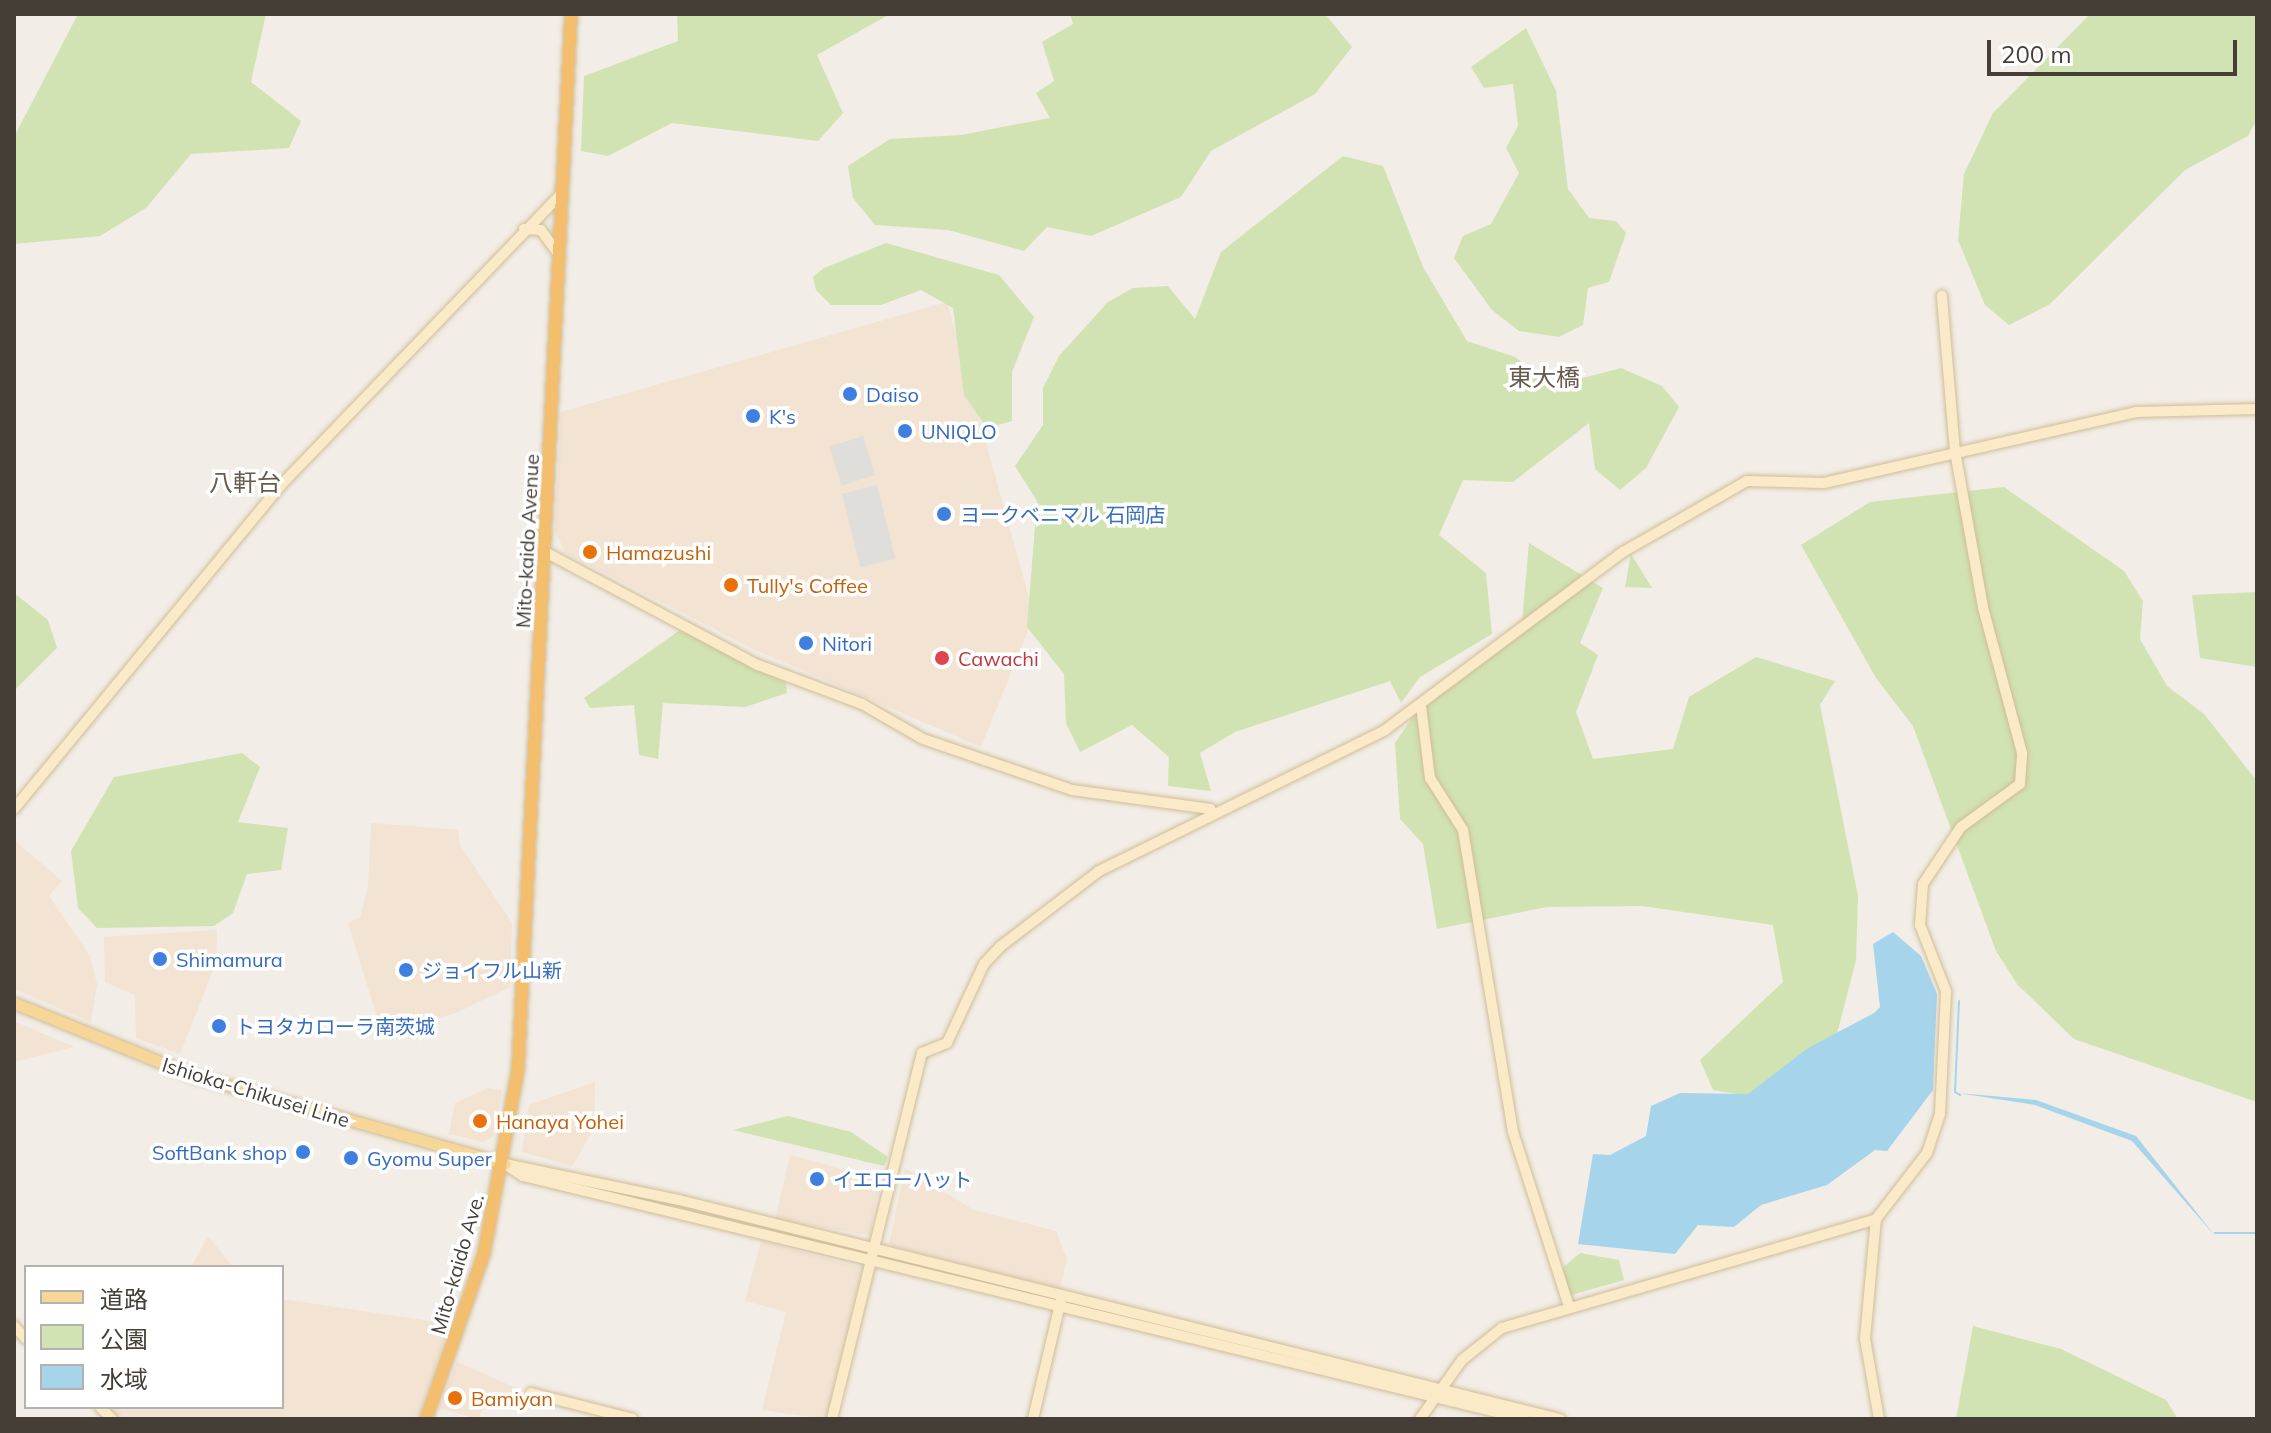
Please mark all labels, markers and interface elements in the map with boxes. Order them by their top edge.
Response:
scale bar [1991,24,2241,74]
text: 200 m [2001,39,2072,69]
district label: 東大橋 [1508,364,1580,392]
place label: Daiso [866,382,919,406]
marker: Daiso [841,385,859,403]
place label: K's [769,404,796,428]
marker: K's [744,407,762,425]
place label: UNIQLO [921,419,997,443]
marker: UNIQLO [896,422,914,440]
street label: Mito-kaido Avenue [510,453,544,629]
district label: 八軒台 [209,469,281,497]
place label: ヨークベニマル 石岡店 [960,502,1165,526]
marker: ヨークベニマル 石岡店 [935,505,953,523]
place label: Hamazushi [606,540,711,564]
marker: Hamazushi [581,543,599,561]
place label: Tully's Coffee [747,573,868,597]
marker: Tully's Coffee [722,576,740,594]
place label: Nitori [822,631,872,655]
marker: Nitori [797,634,815,652]
place label: Cawachi [958,646,1039,670]
marker: Cawachi [933,649,951,667]
place label: Shimamura [176,947,283,971]
marker: Shimamura [151,950,169,968]
place label: ジョイフル山新 [422,958,562,982]
marker: ジョイフル山新 [397,961,415,979]
place label: トヨタカローラ南茨城 [235,1014,435,1038]
marker: トヨタカローラ南茨城 [210,1017,228,1035]
street label: Ishioka-Chikusei Line [159,1052,353,1132]
place label: Hanaya Yohei [496,1109,624,1133]
marker: Hanaya Yohei [471,1112,489,1130]
place label: SoftBank shop [152,1140,287,1164]
marker: SoftBank shop [294,1143,312,1161]
place label: Gyomu Super [367,1146,492,1170]
marker: Gyomu Super [342,1149,360,1167]
place label: イエローハット [833,1167,973,1191]
marker: イエローハット [808,1170,826,1188]
street label: Mito-kaido Ave. [426,1191,488,1337]
legend [24,1265,284,1409]
text: 道路 [100,1284,148,1314]
text: 公園 [100,1324,148,1354]
text: 水域 [100,1364,148,1394]
place label: Bamiyan [471,1386,553,1410]
marker: Bamiyan [446,1389,464,1407]

